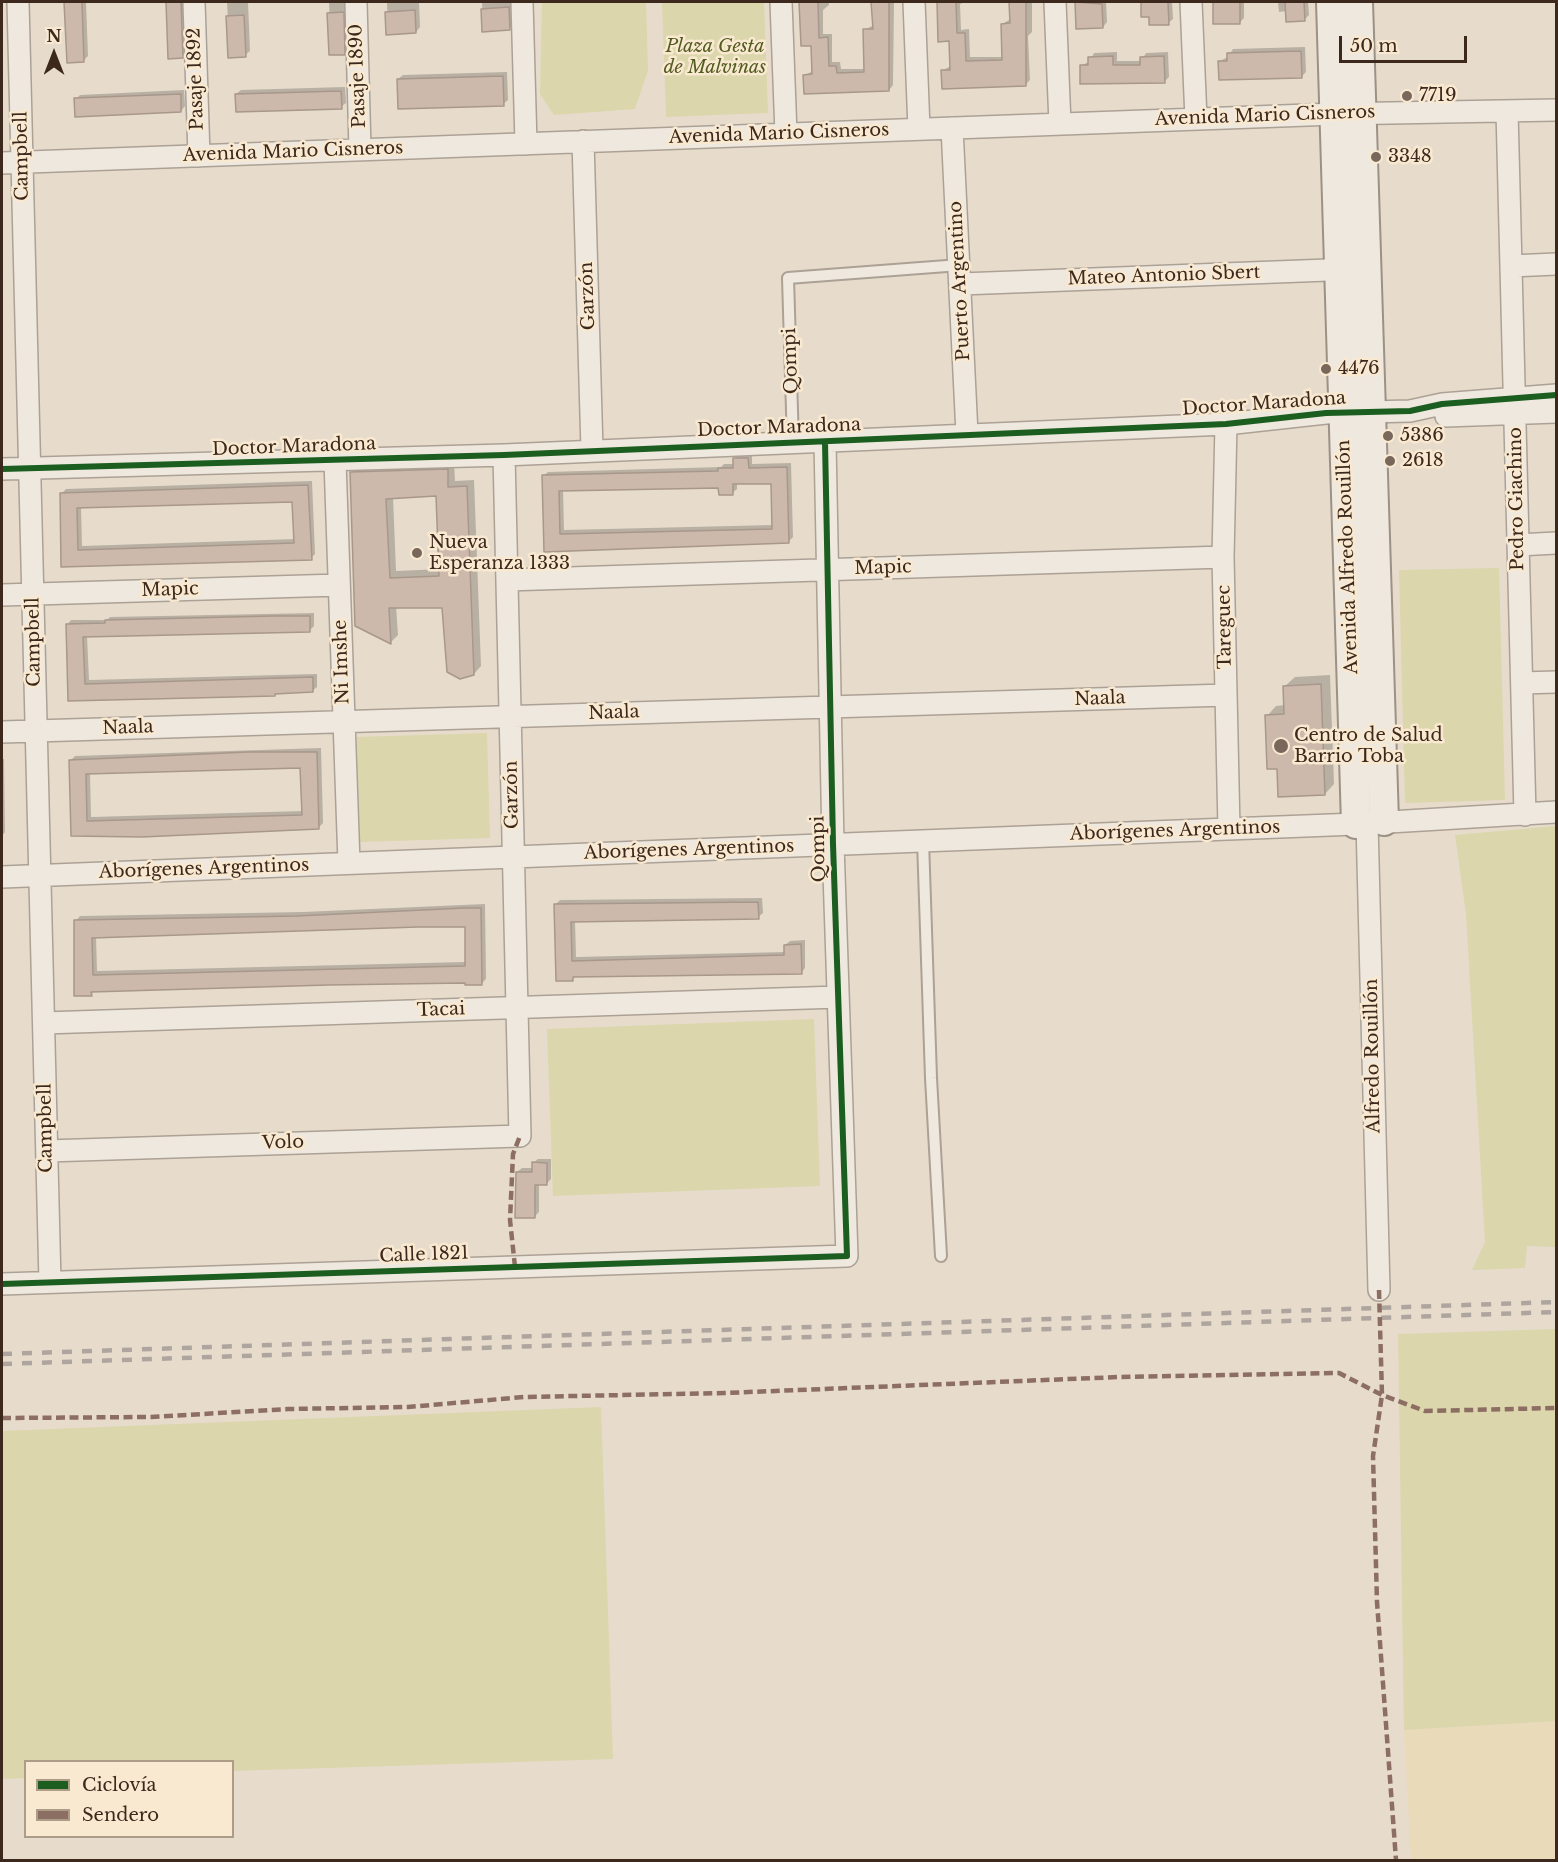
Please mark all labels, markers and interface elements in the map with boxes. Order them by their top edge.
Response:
street label: Pasaje 1890 [345,23,371,129]
north arrow [24,24,84,84]
scale bar [1342,24,1470,62]
text: N [46,26,62,46]
street label: Pasaje 1892 [183,27,209,131]
text: 50 m [1350,35,1398,57]
park label: Plaza Gesta de Malvinas [664,36,766,78]
place label: 7719 [1419,85,1457,107]
marker: 7719 [1400,89,1414,103]
street label: Avenida Mario Cisneros [1154,101,1376,131]
street label: Campbell [10,111,34,201]
street label: Avenida Mario Cisneros [668,119,890,149]
street label: Avenida Mario Cisneros [182,137,404,167]
place label: 3348 [1388,146,1432,168]
marker: 3348 [1369,150,1383,164]
street label: Puerto Argentino [945,201,975,361]
street label: Garzón [576,261,600,331]
street label: Mateo Antonio Sbert [1067,262,1261,290]
street label: Qompi [779,327,803,395]
place label: 4476 [1338,358,1380,380]
marker: 4476 [1319,362,1333,376]
street label: Doctor Maradona [1181,388,1347,420]
street label: Doctor Maradona [697,414,861,442]
place label: 5386 [1400,425,1444,447]
street label: Pedro Giachino [1505,427,1529,571]
marker: 5386 [1381,429,1395,443]
street label: Doctor Maradona [212,433,376,461]
street label: Avenida Alfredo Rouillón [1333,439,1363,675]
place label: 2618 [1402,450,1444,472]
marker: 2618 [1383,454,1397,468]
place label: Nueva Esperanza 1333 [429,532,570,574]
marker: Nueva Esperanza 1333 [410,546,424,560]
street label: Mapic [854,556,912,580]
street label: Mapic [141,578,199,602]
street label: Tareguec [1213,585,1237,669]
street label: Campbell [22,597,46,687]
street label: Ni Imshe [330,619,354,705]
street label: Naala [1074,687,1126,711]
street label: Naala [588,701,640,725]
street label: Naala [102,716,154,740]
place label: Centro de Salud Barrio Toba [1294,725,1443,768]
marker: Centro de Salud Barrio Toba [1272,737,1290,755]
street label: Garzón [501,761,523,829]
street label: Qompi [808,816,830,882]
street label: Aborígenes Argentinos [1069,817,1281,845]
street label: Aborígenes Argentinos [583,836,795,864]
street label: Aborígenes Argentinos [98,855,310,883]
street label: Alfredo Rouillón [1361,978,1385,1134]
street label: Tacai [416,998,466,1022]
street label: Campbell [34,1083,58,1173]
street label: Volo [262,1131,304,1155]
street label: Calle 1821 [379,1243,469,1267]
legend [24,1760,234,1838]
text: Ciclovía [82,1774,157,1796]
text: Sendero [82,1804,159,1826]

